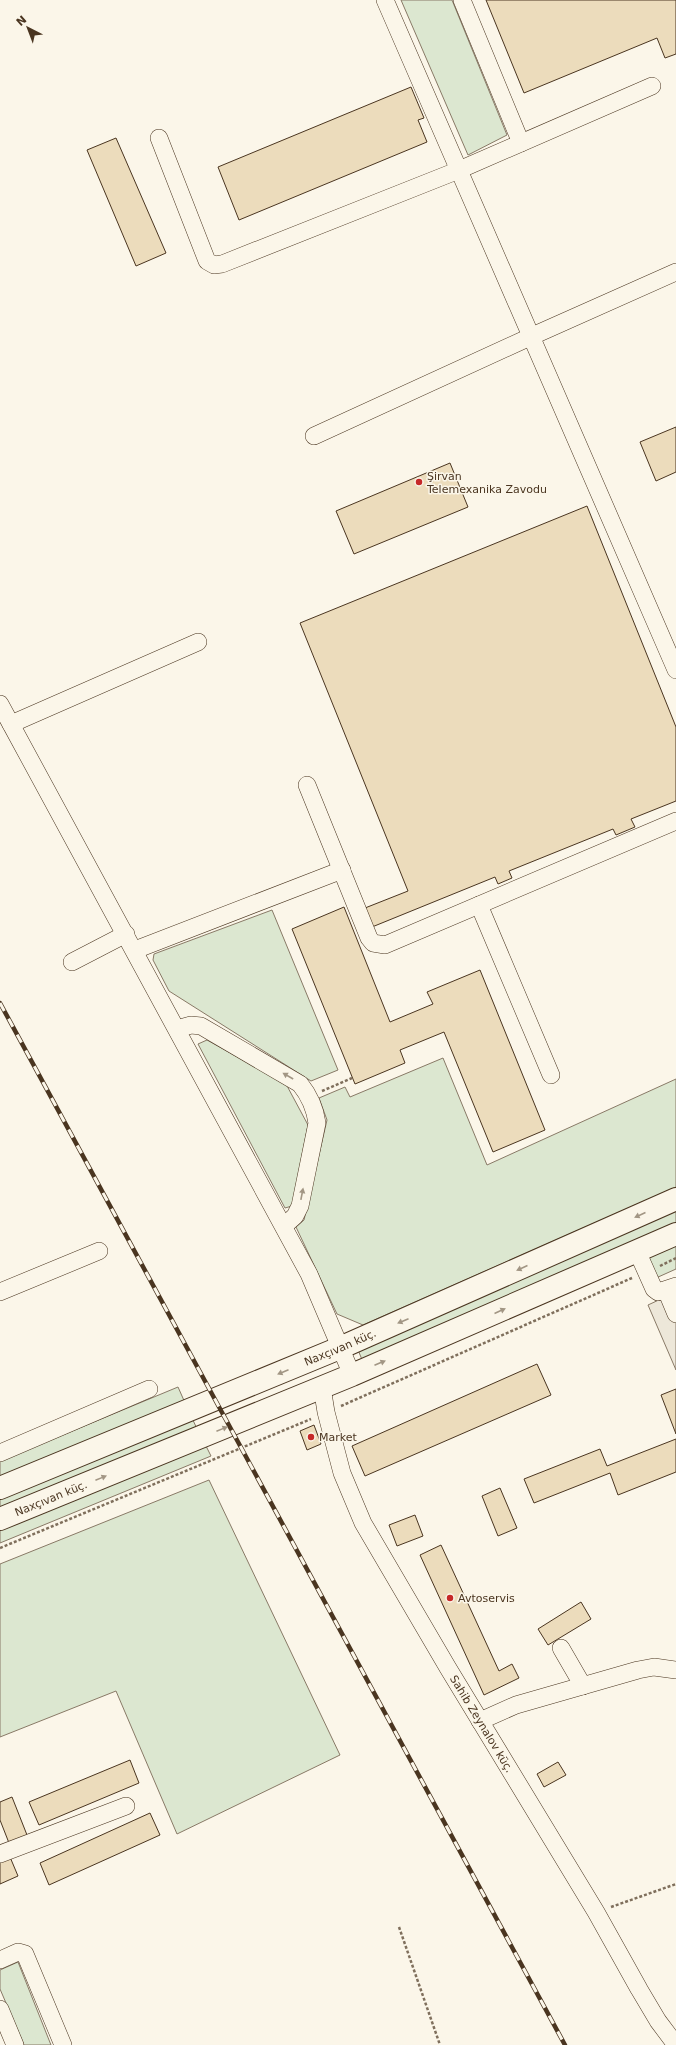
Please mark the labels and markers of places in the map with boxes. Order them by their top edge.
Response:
place label: Şirvan Telemexanika Zavodu [426,470,547,496]
marker: Şirvan Telemexanika Zavodu [414,477,424,487]
place label: Market [319,1431,357,1444]
marker: Market [306,1432,316,1442]
place label: Avtoservis [458,1592,515,1605]
marker: Avtoservis [445,1593,455,1603]

